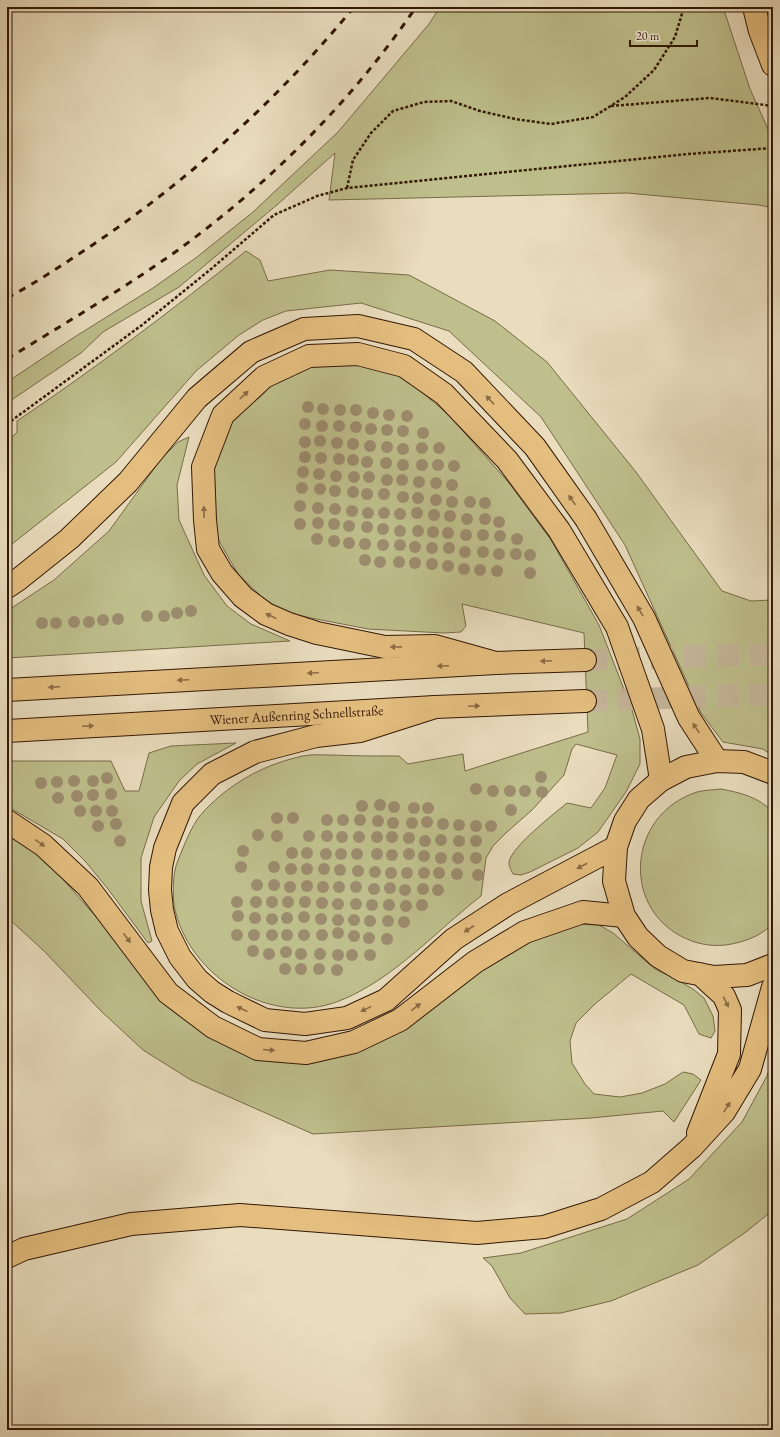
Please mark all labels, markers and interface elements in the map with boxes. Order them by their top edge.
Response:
scale bar [630,22,697,48]
text: 20 m [636,28,660,44]
one-way arrow [239,391,249,400]
one-way arrow [485,395,495,405]
one-way arrow [568,495,576,505]
one-way arrow [201,505,207,518]
one-way arrow [636,605,643,617]
one-way arrow [265,613,276,619]
one-way arrow [390,643,402,650]
one-way arrow [539,658,552,664]
one-way arrow [436,663,449,669]
one-way arrow [306,670,319,676]
one-way arrow [176,677,189,683]
one-way arrow [48,684,60,691]
street label: Wiener Außenring Schnellstraße [209,701,384,729]
one-way arrow [468,702,480,709]
one-way arrow [82,723,94,730]
one-way arrow [692,723,700,733]
one-way arrow [34,839,45,847]
one-way arrow [576,862,587,869]
one-way arrow [463,926,474,933]
one-way arrow [122,933,131,944]
one-way arrow [723,996,730,1008]
one-way arrow [411,1004,421,1012]
one-way arrow [236,1006,247,1012]
one-way arrow [361,1006,372,1012]
one-way arrow [263,1047,275,1054]
one-way arrow [723,1102,731,1112]

